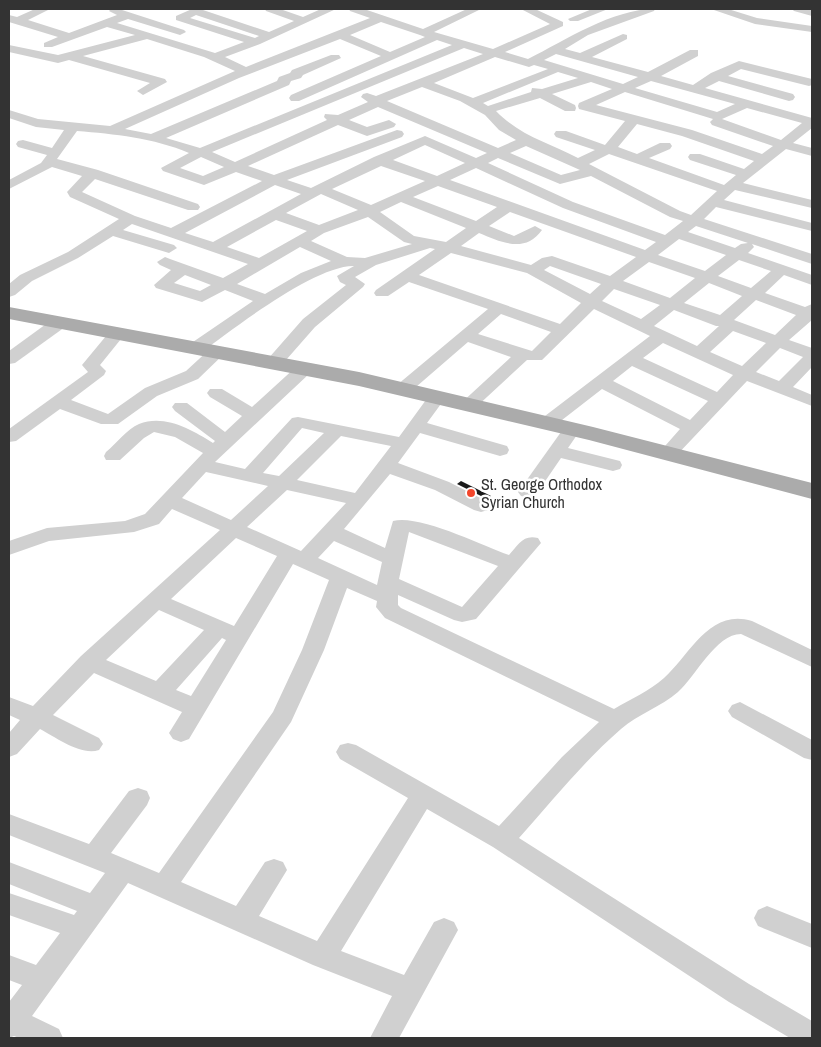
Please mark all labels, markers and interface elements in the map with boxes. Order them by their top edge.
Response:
place label: St. George Orthodox Syrian Church [481,473,603,513]
marker: St. George Orthodox Syrian Church [465,487,477,499]

